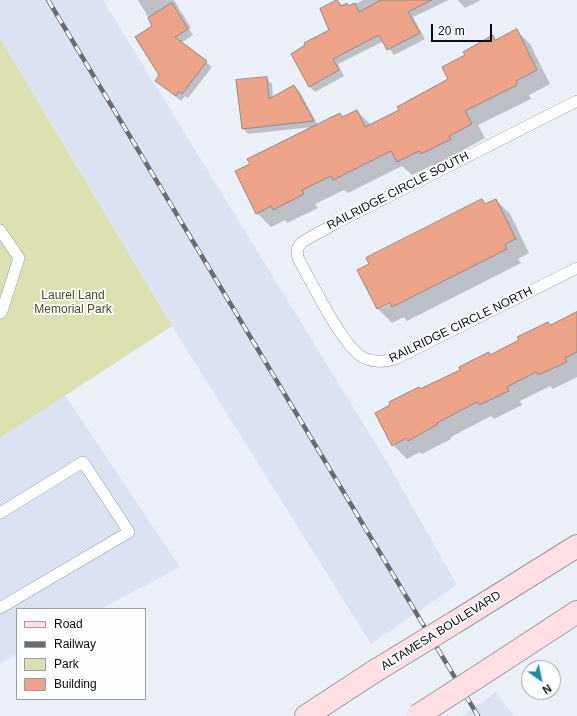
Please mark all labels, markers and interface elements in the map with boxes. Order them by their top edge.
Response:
scale bar [433,16,494,42]
text: 20 m [438,24,465,38]
street label: RAILRIDGE CIRCLE SOUTH [325,149,471,233]
street label: RAILRIDGE CIRCLE NORTH [387,284,535,366]
park label: Laurel Land Memorial Park [34,289,112,317]
street label: ALTAMESA BOULEVARD [378,588,504,674]
legend [16,608,146,700]
text: Road [54,617,83,631]
text: Railway [54,637,96,651]
text: Park [54,657,79,671]
north arrow [521,660,561,700]
text: Building [54,677,97,691]
text: N [540,682,554,696]

